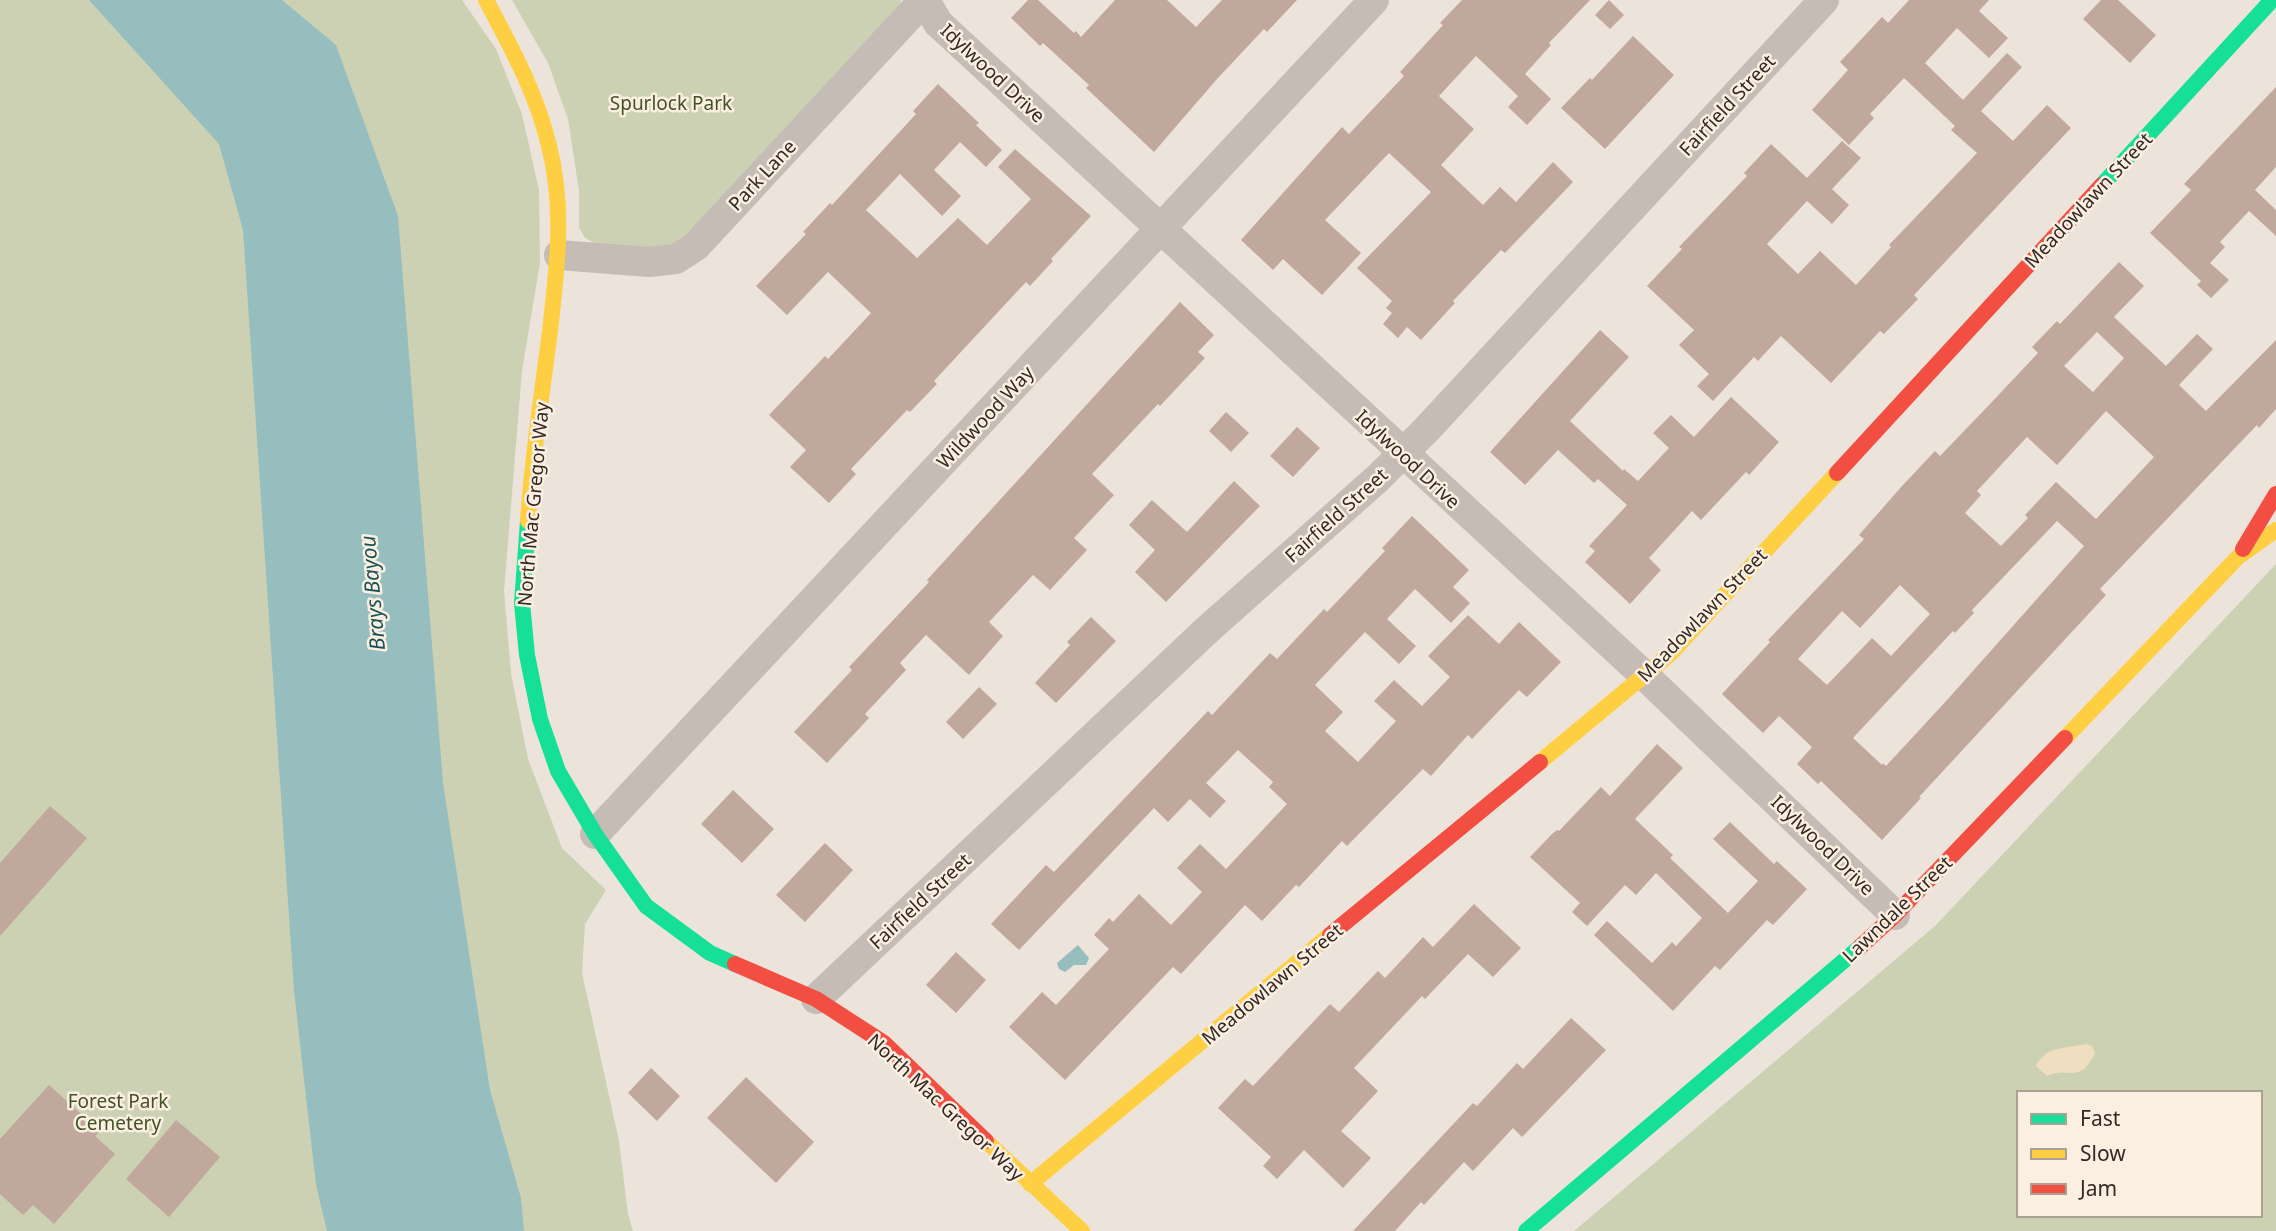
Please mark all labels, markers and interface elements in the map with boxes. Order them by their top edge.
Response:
street label: Idylwood Drive [935,18,1051,128]
street label: Fairfield Street [1673,48,1781,161]
park label: Spurlock Park [610,90,732,116]
street label: Meadowlawn Street [2018,126,2158,273]
street label: Park Lane [722,134,802,216]
street label: Wildwood Way [931,360,1040,474]
street label: North Mac Gregor Way [511,401,555,607]
street label: Idylwood Drive [1350,404,1466,514]
street label: Fairfield Street [1279,462,1393,568]
water label: Brays Bayou [353,534,391,652]
street label: Meadowlawn Street [1631,542,1773,688]
street label: Idylwood Drive [1766,789,1880,901]
street label: Fairfield Street [864,847,977,955]
street label: Lawndale Street [1836,850,1958,968]
street label: Meadowlawn Street [1196,917,1348,1051]
street label: North Mac Gregor Way [862,1028,1030,1187]
park label: Forest Park Cemetery [68,1088,168,1136]
legend [2017,1091,2262,1217]
text: Fast [2080,1104,2121,1132]
text: Slow [2080,1139,2126,1167]
text: Jam [2078,1174,2117,1202]

